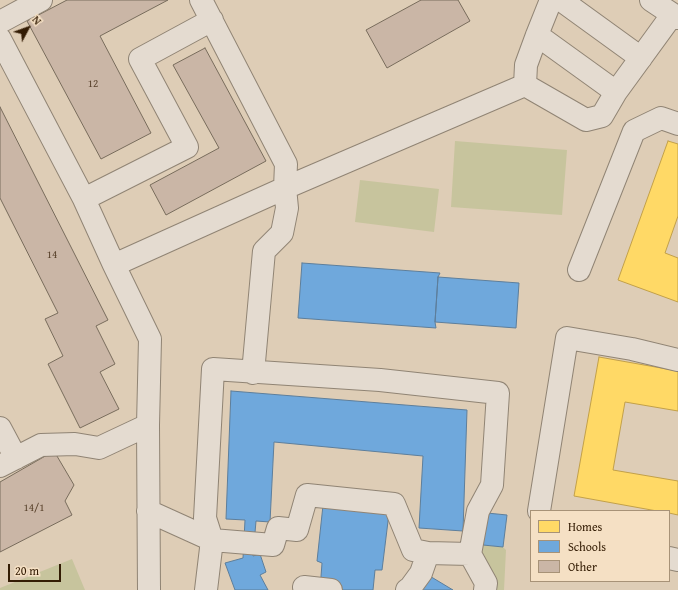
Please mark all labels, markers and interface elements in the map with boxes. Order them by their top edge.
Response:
north arrow [8,8,48,48]
text: N [29,12,46,28]
house number: 12 [88,77,98,91]
house number: 14 [47,248,57,262]
house number: 14/1 [23,501,45,515]
legend [530,510,670,582]
text: Homes [568,518,602,535]
text: Schools [568,538,606,555]
scale bar [10,556,63,582]
text: Other [568,558,597,575]
text: 20 m [15,562,39,579]

